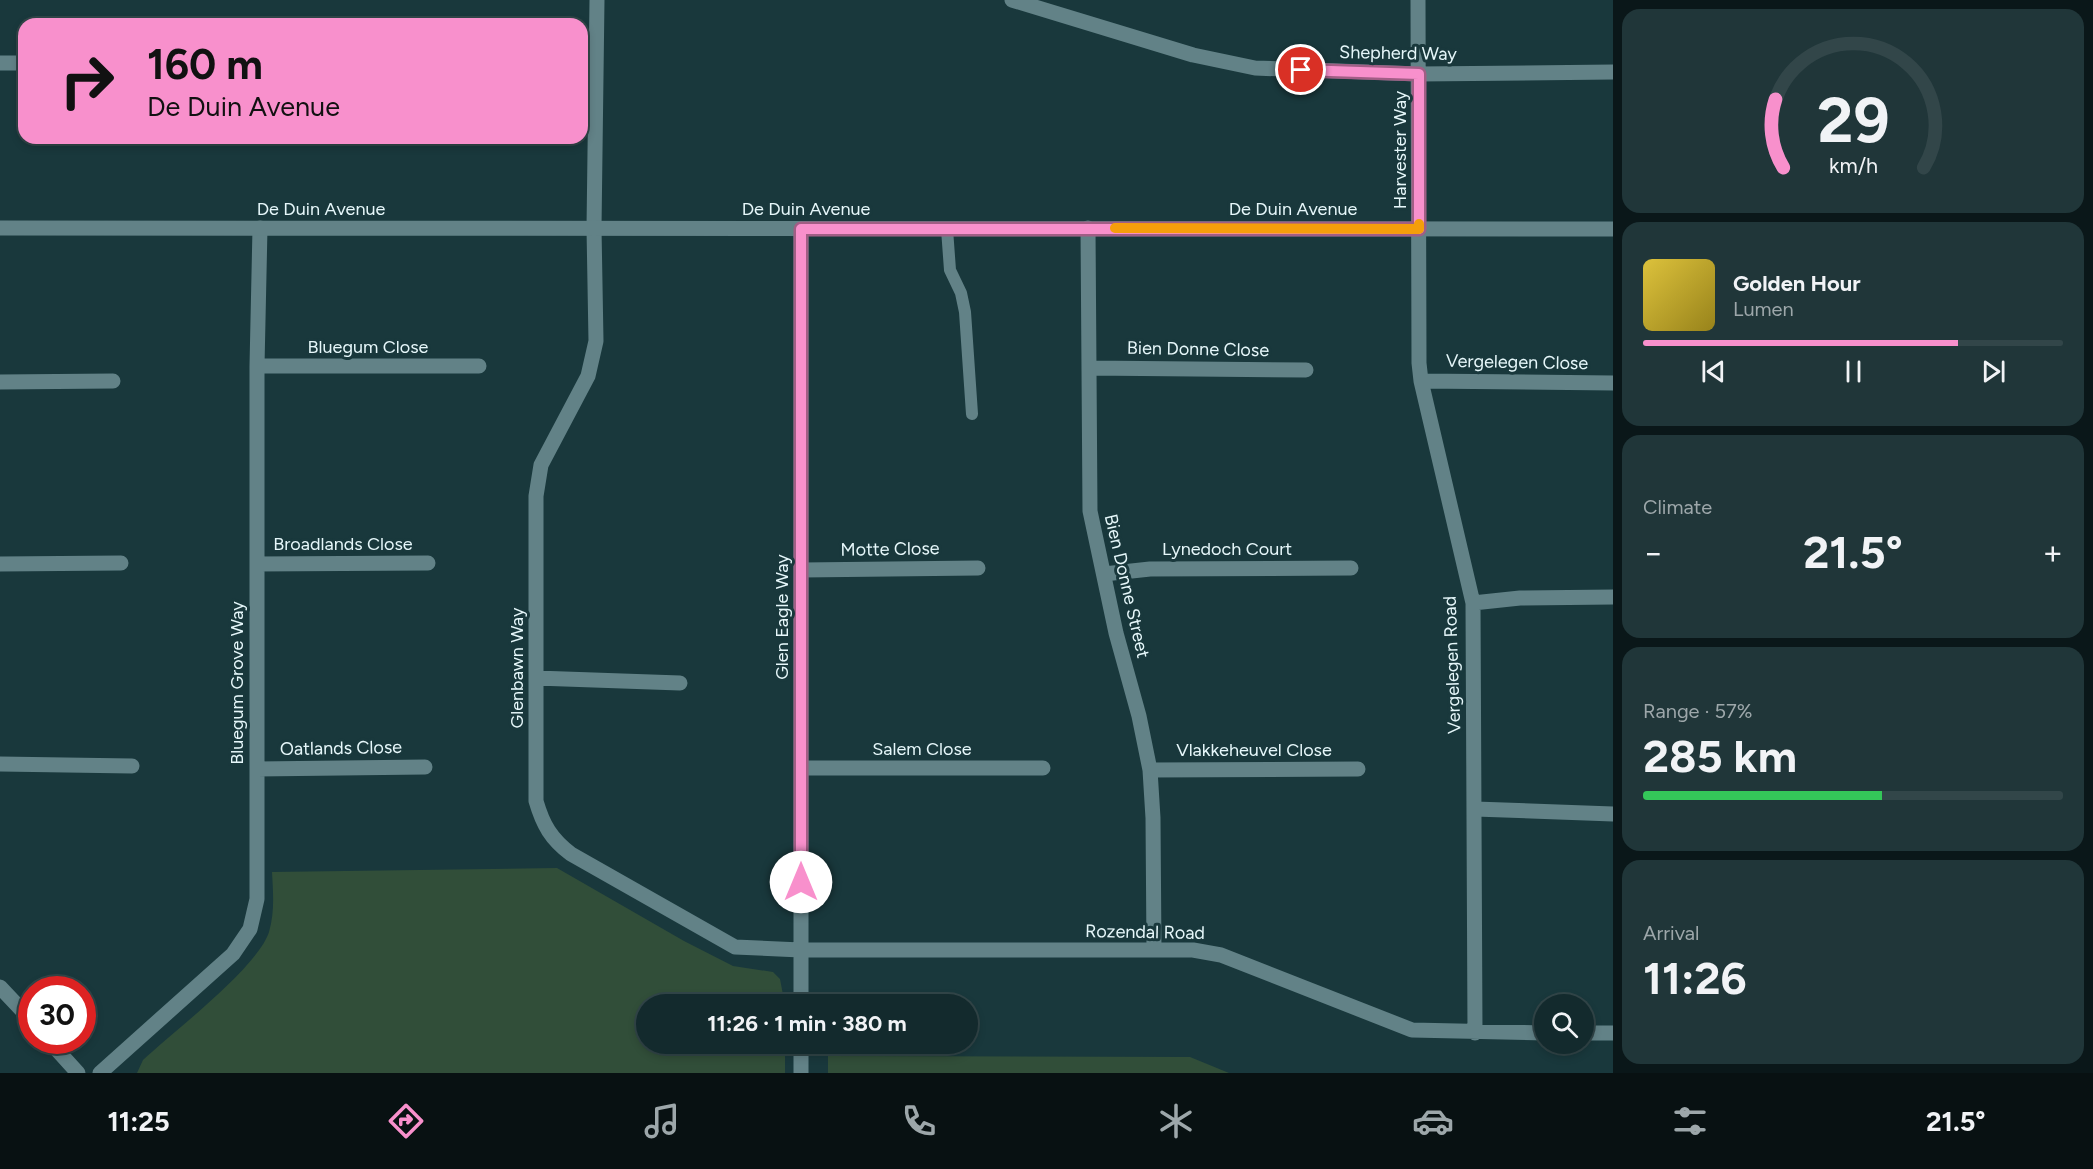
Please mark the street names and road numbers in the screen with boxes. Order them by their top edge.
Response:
street label: Shepherd Way [1339,41,1457,65]
street label: Harvester Way [1389,90,1411,209]
street label: De Duin Avenue [257,198,385,220]
street label: De Duin Avenue [742,198,870,220]
street label: De Duin Avenue [1229,198,1357,220]
street label: Bluegum Close [308,336,429,358]
street label: Bien Donne Close [1127,337,1269,361]
street label: Vergelegen Close [1446,350,1589,374]
street label: Bien Donne Street [1100,512,1154,660]
street label: Broadlands Close [273,533,413,555]
street label: Motte Close [840,537,940,561]
street label: Lynedoch Court [1162,538,1292,560]
street label: Glen Eagle Way [771,554,793,680]
street label: Vergelegen Road [1439,596,1465,734]
street label: Bluegum Grove Way [226,601,248,765]
street label: Glenbawn Way [506,607,528,728]
street label: Oatlands Close [280,736,402,760]
street label: Salem Close [872,738,972,760]
street label: Vlakkeheuvel Close [1176,739,1332,761]
street label: Rozendal Road [1085,920,1205,944]

